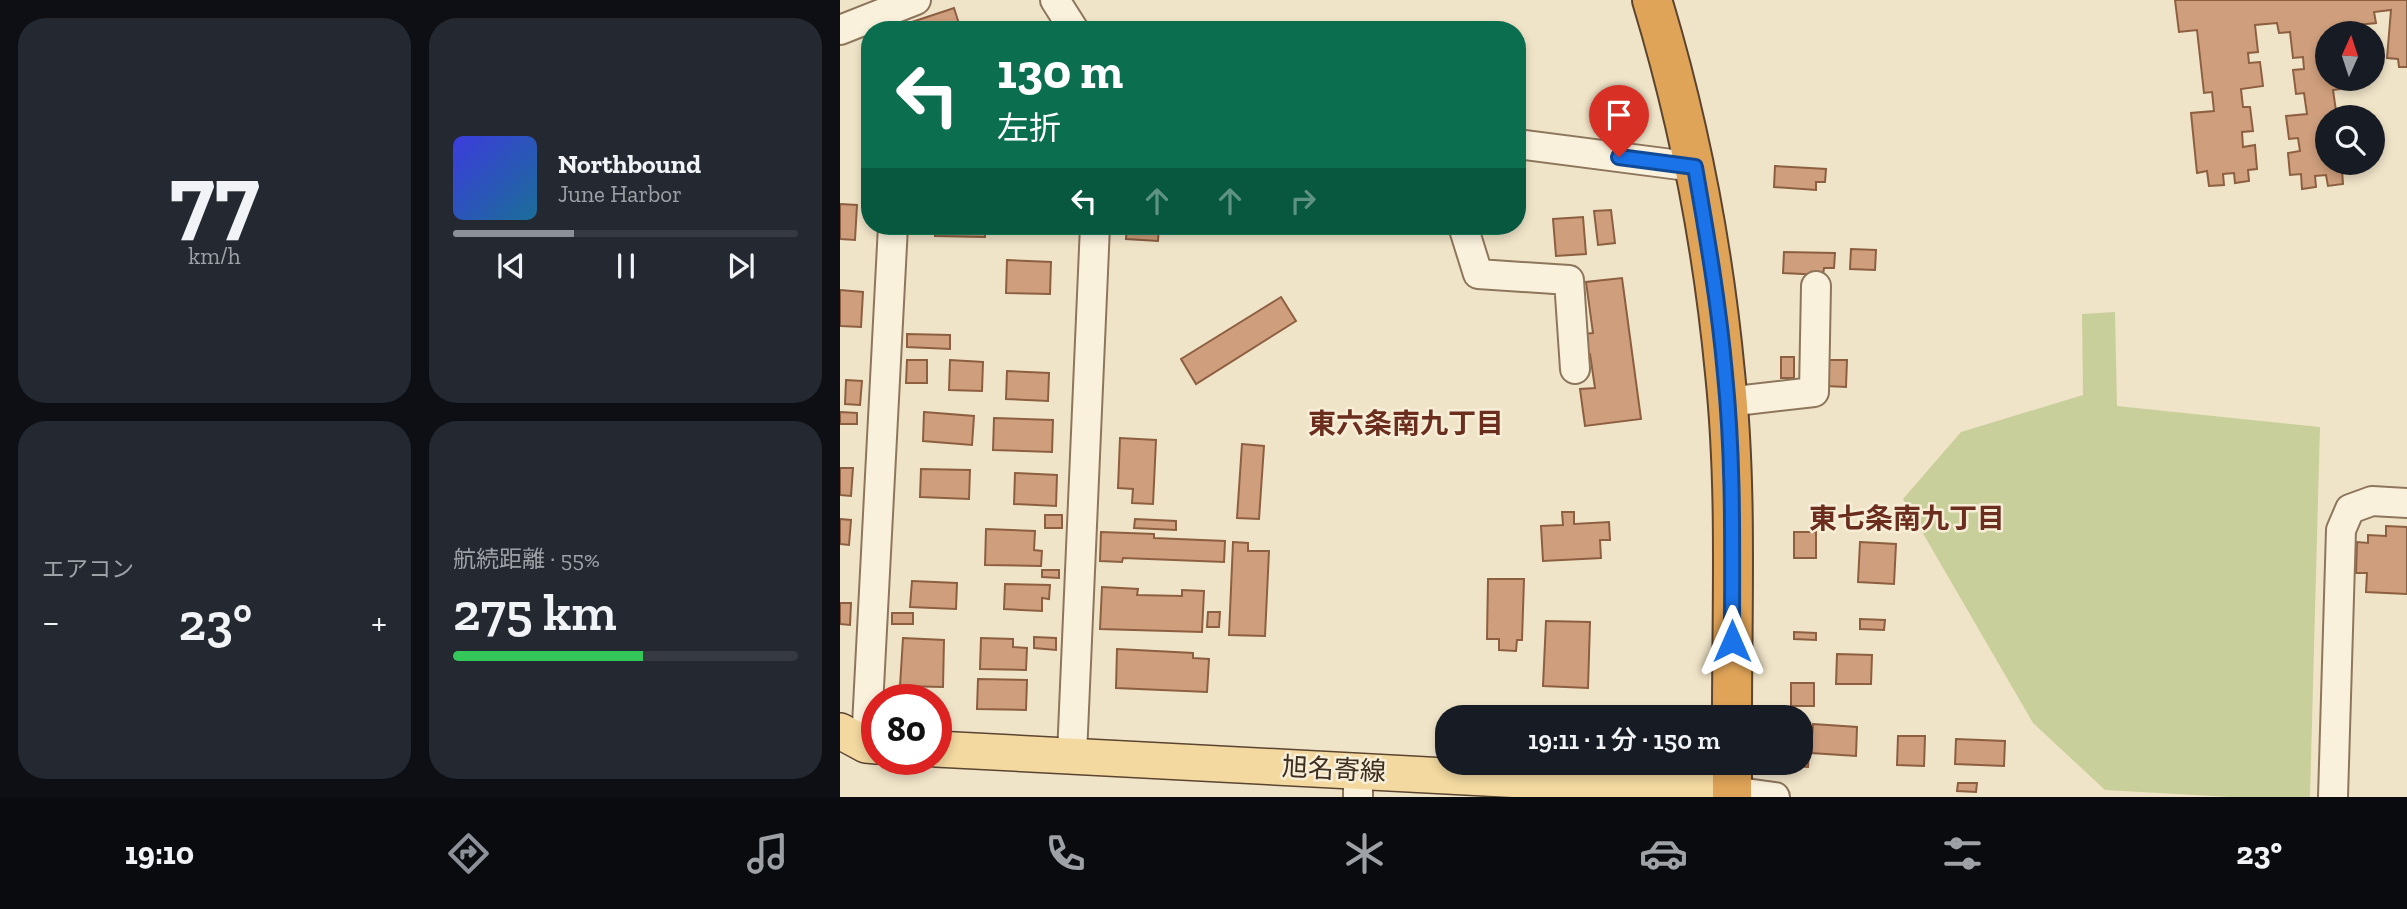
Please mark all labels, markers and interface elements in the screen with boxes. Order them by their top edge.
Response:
north arrow [2315,21,2385,91]
map controls [2315,21,2385,175]
text: 130 m [997,42,1123,101]
icon: left [882,49,973,140]
pin [1589,85,1649,157]
icon: arrive [1600,96,1638,134]
button: search [2315,105,2385,175]
text: 左折 [997,109,1061,147]
text: 77 [169,142,260,251]
text: Northbound [558,148,701,180]
text: June Harbor [558,180,682,208]
icon: left [1065,182,1103,220]
icon: ahead [1138,182,1176,220]
icon: ahead [1211,182,1249,220]
icon: right [1284,182,1322,220]
text: km/h [188,242,241,270]
icon: previous [492,247,530,285]
icon: pause [607,247,645,285]
icon: next [722,247,760,285]
district label: 東六条南九丁目 [1308,407,1504,440]
district label: 東七条南九丁目 [1809,502,2005,535]
text: 航続距離 · 55% [453,545,600,573]
text: エアコン [42,555,134,583]
text: 275 km [453,581,617,643]
text: 23° [178,591,252,653]
text: − [42,599,60,645]
text: + [371,599,387,645]
position arrow [1695,604,1769,678]
speed limit sign: 80 [861,684,952,775]
text: 19:11 · 1 分 · 150 m [1528,724,1720,756]
street label: 旭名寄線 [1281,750,1387,788]
icon: directions [444,829,493,878]
icon: music [743,829,792,878]
icon: phone [1041,829,1090,878]
icon: climate [1340,829,1389,878]
icon: car [1639,829,1688,878]
icon: filters [1938,829,1987,878]
text: 19:10 [125,834,194,872]
text: 23° [2236,834,2282,872]

